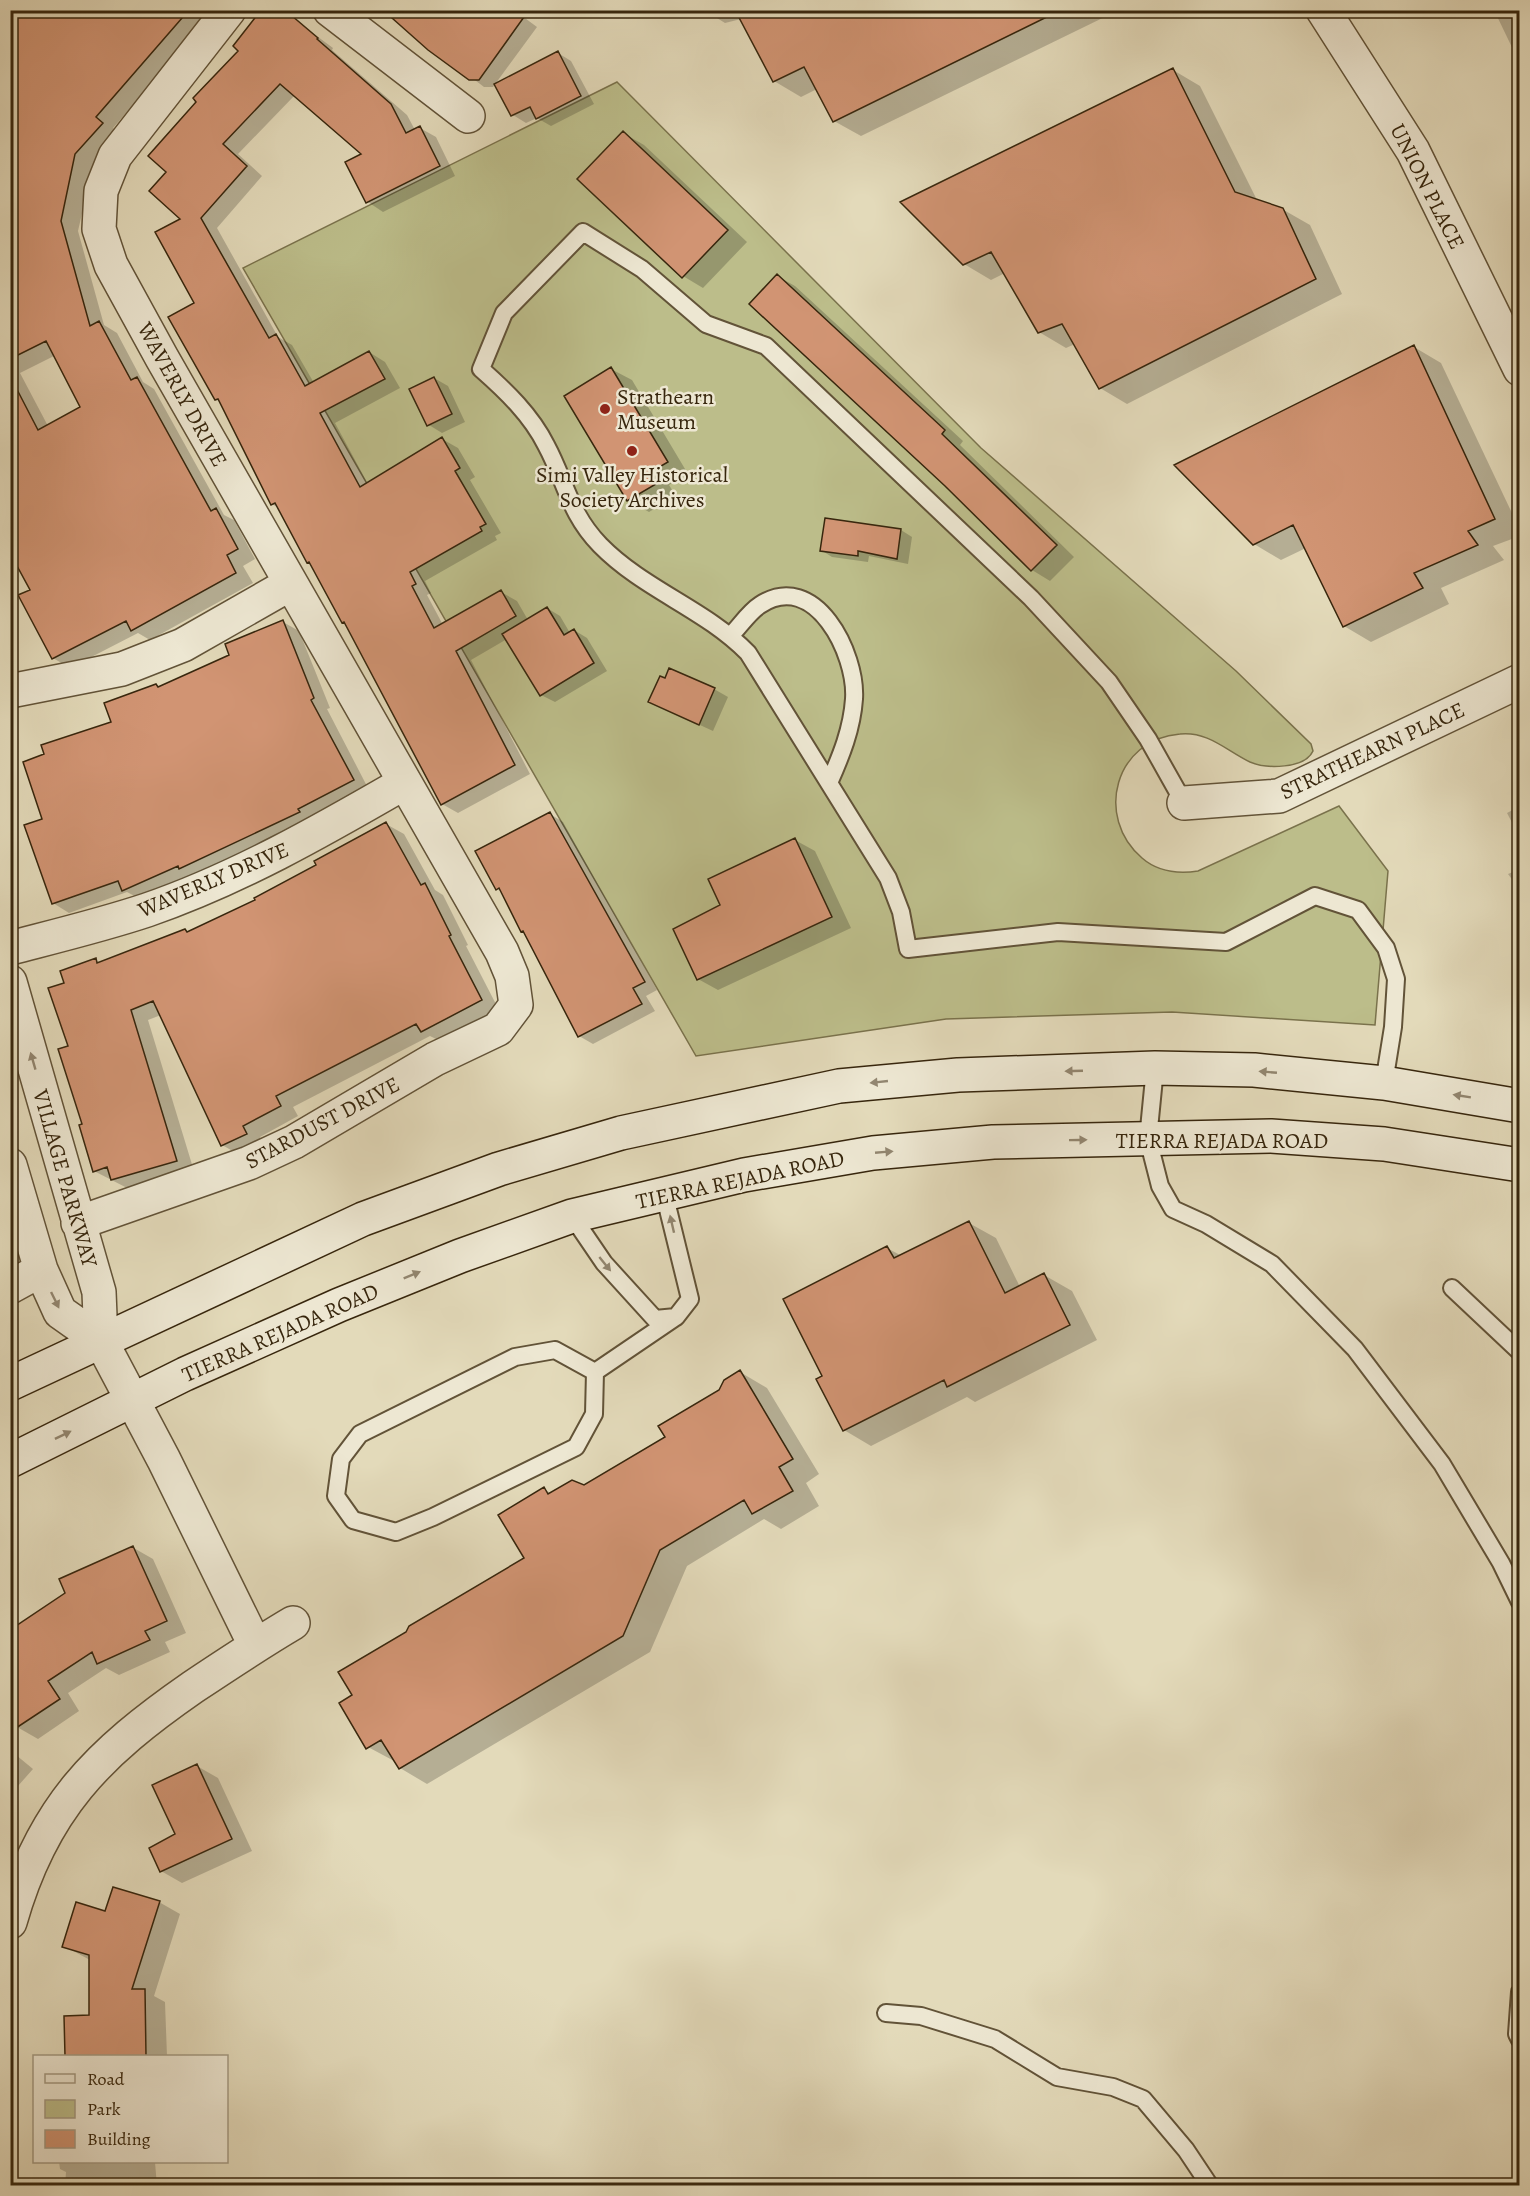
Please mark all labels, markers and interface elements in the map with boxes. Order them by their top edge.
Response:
street label: UNION PLACE [1383,118,1472,254]
street label: WAVERLY DRIVE [129,316,234,472]
place label: Strathearn Museum [617,382,714,437]
marker: Strathearn Museum [598,402,612,416]
marker: Simi Valley Historical Society Archives [625,444,639,458]
place label: Simi Valley Historical Society Archives [536,460,728,515]
street label: STRATHEARN PLACE [1275,695,1470,807]
street label: WAVERLY DRIVE [132,835,293,926]
one-way arrow [28,1052,37,1070]
one-way arrow [1064,1066,1083,1076]
one-way arrow [1259,1067,1278,1077]
street label: STARDUST DRIVE [240,1069,405,1176]
one-way arrow [870,1077,889,1087]
street label: VILLAGE PARKWAY [25,1085,105,1272]
one-way arrow [1452,1091,1471,1100]
street label: TIERRA REJADA ROAD [1116,1126,1328,1156]
one-way arrow [1069,1135,1088,1145]
street label: TIERRA REJADA ROAD [633,1143,847,1217]
one-way arrow [874,1147,893,1157]
one-way arrow [667,1215,676,1234]
one-way arrow [599,1256,612,1272]
one-way arrow [403,1270,421,1279]
street label: TIERRA REJADA ROAD [177,1276,383,1390]
one-way arrow [50,1292,59,1309]
one-way arrow [55,1430,72,1440]
legend [33,2055,228,2163]
text: Road [87,2067,125,2091]
text: Park [87,2097,121,2121]
text: Building [87,2127,151,2151]

